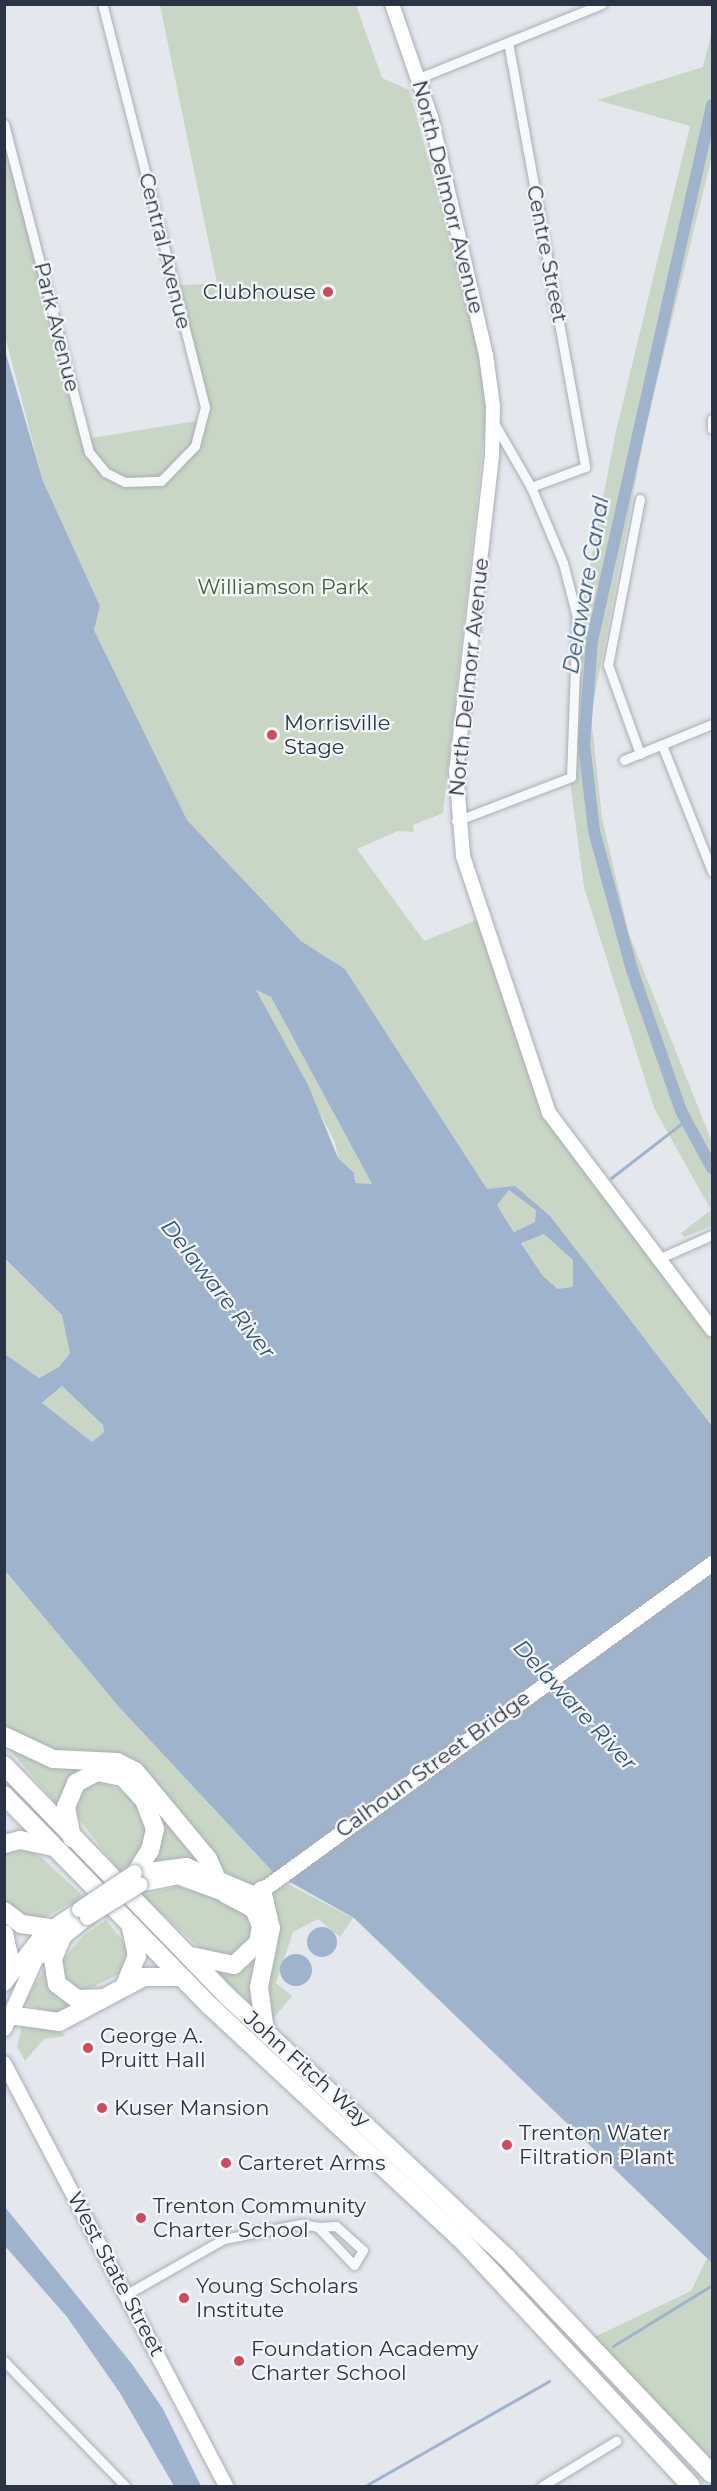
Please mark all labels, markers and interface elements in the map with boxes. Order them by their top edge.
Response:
street label: North Delmorr Avenue [407,78,489,316]
street label: Central Avenue [133,170,197,332]
street label: Centre Street [521,183,573,325]
street label: Park Avenue [29,260,85,394]
place label: Clubhouse [203,279,316,305]
marker: Clubhouse [321,285,335,299]
water label: Delaware Canal [557,494,615,676]
street label: North Delmorr Avenue [444,556,494,798]
park label: Williamson Park [197,574,369,600]
place label: Morrisville Stage [284,710,390,760]
marker: Morrisville Stage [265,728,279,742]
water label: Delaware River [155,1214,281,1364]
water label: Delaware River [508,1634,642,1776]
street label: Calhoun Street Bridge [331,1685,535,1843]
street label: John Fitch Way [239,2006,375,2132]
place label: George A. Pruitt Hall [100,2023,206,2073]
marker: George A. Pruitt Hall [81,2041,95,2055]
place label: Kuser Mansion [114,2095,269,2121]
marker: Kuser Mansion [95,2101,109,2115]
place label: Trenton Water Filtration Plant [519,2120,675,2170]
marker: Trenton Water Filtration Plant [500,2138,514,2152]
place label: Carteret Arms [238,2150,385,2176]
marker: Carteret Arms [219,2156,233,2170]
street label: West State Street [62,2188,170,2360]
place label: Trenton Community Charter School [153,2193,366,2243]
marker: Trenton Community Charter School [134,2211,148,2225]
place label: Young Scholars Institute [196,2273,358,2323]
marker: Young Scholars Institute [177,2291,191,2305]
place label: Foundation Academy Charter School [251,2336,478,2386]
marker: Foundation Academy Charter School [232,2354,246,2368]

